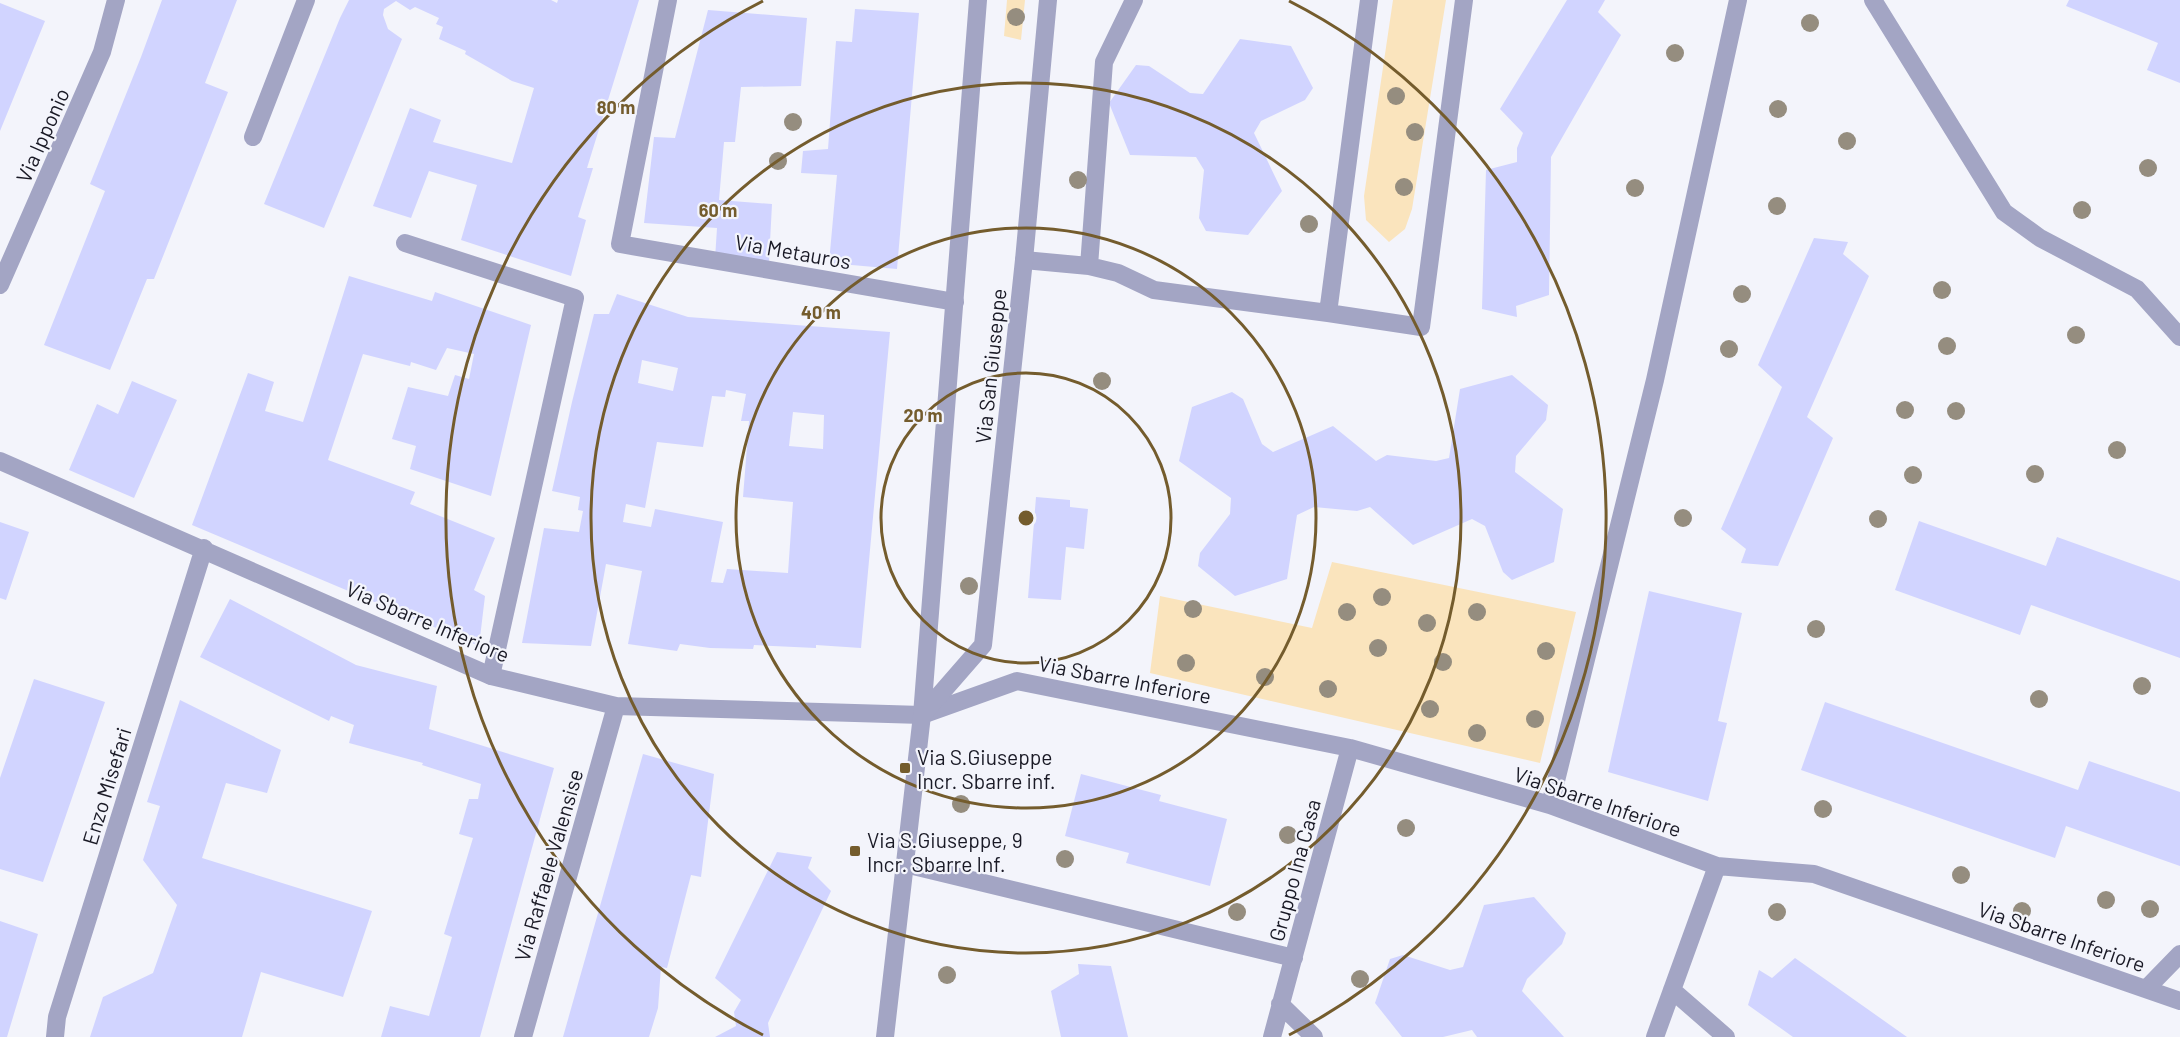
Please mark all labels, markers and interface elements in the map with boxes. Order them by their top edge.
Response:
street label: Via Ipponio [10,84,74,186]
text: 80 m [597,96,635,118]
text: 60 m [699,199,737,221]
street label: Via Metauros [733,228,853,274]
street label: Via San Giuseppe [969,287,1011,445]
text: 40 m [801,301,841,323]
text: 20 m [904,404,942,426]
centre of rings [1016,508,1036,528]
street label: Via Sbarre Inferiore [342,575,514,667]
street label: Via Sbarre Inferiore [1037,650,1213,708]
street label: Enzo Misefari [76,724,136,848]
place label: Via S.Giuseppe Incr. Sbarre inf. [917,744,1056,793]
marker: Via S.Giuseppe Incr. Sbarre inf. [898,761,912,775]
street label: Via Sbarre Inferiore [1511,761,1685,841]
street label: Via Raffaele Valensise [509,766,587,964]
street label: Gruppo Ina Casa [1263,796,1325,944]
place label: Via S.Giuseppe, 9 Incr. Sbarre Inf. [867,827,1023,876]
marker: Via S.Giuseppe, 9 Incr. Sbarre Inf. [848,844,862,858]
street label: Via Sbarre Inferiore [1975,896,2149,976]

